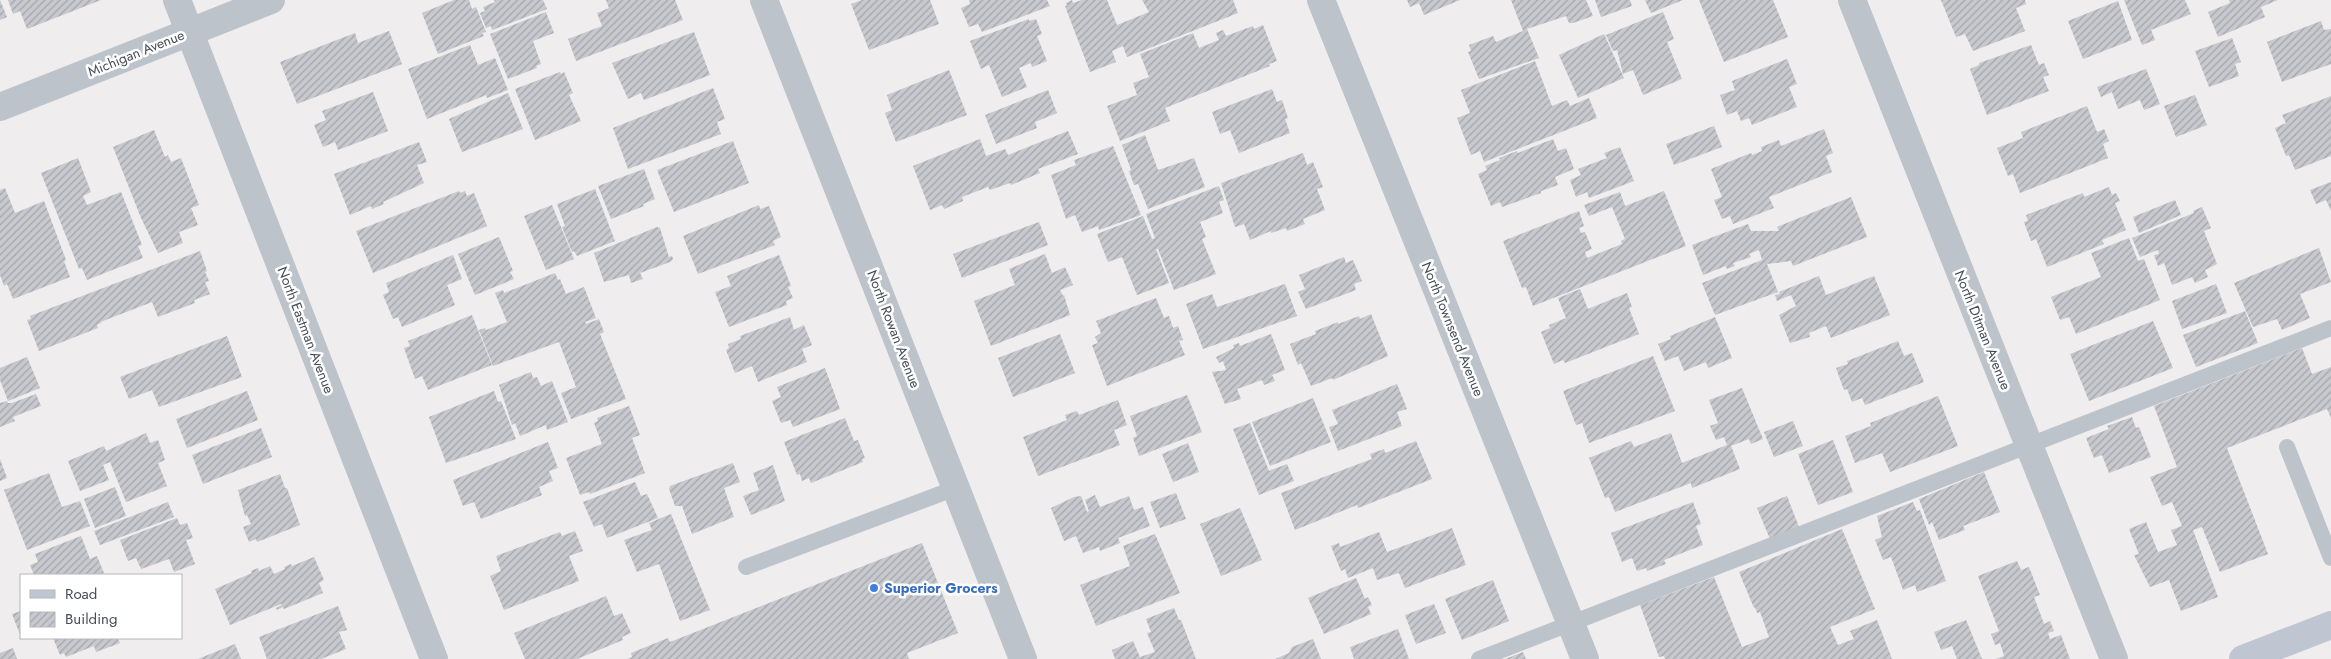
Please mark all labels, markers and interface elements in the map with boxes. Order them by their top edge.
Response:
street label: Michigan Avenue [85,25,187,81]
street label: North Townsend Avenue [1417,259,1489,399]
street label: North Eastman Avenue [273,264,339,396]
street label: North Rowan Avenue [862,267,926,391]
street label: North Ditman Avenue [1950,267,2016,393]
legend [20,574,182,639]
place label: Superior Grocers [884,578,998,598]
marker: Superior Grocers [868,582,880,594]
text: Road [65,583,97,605]
text: Building [65,608,117,630]

